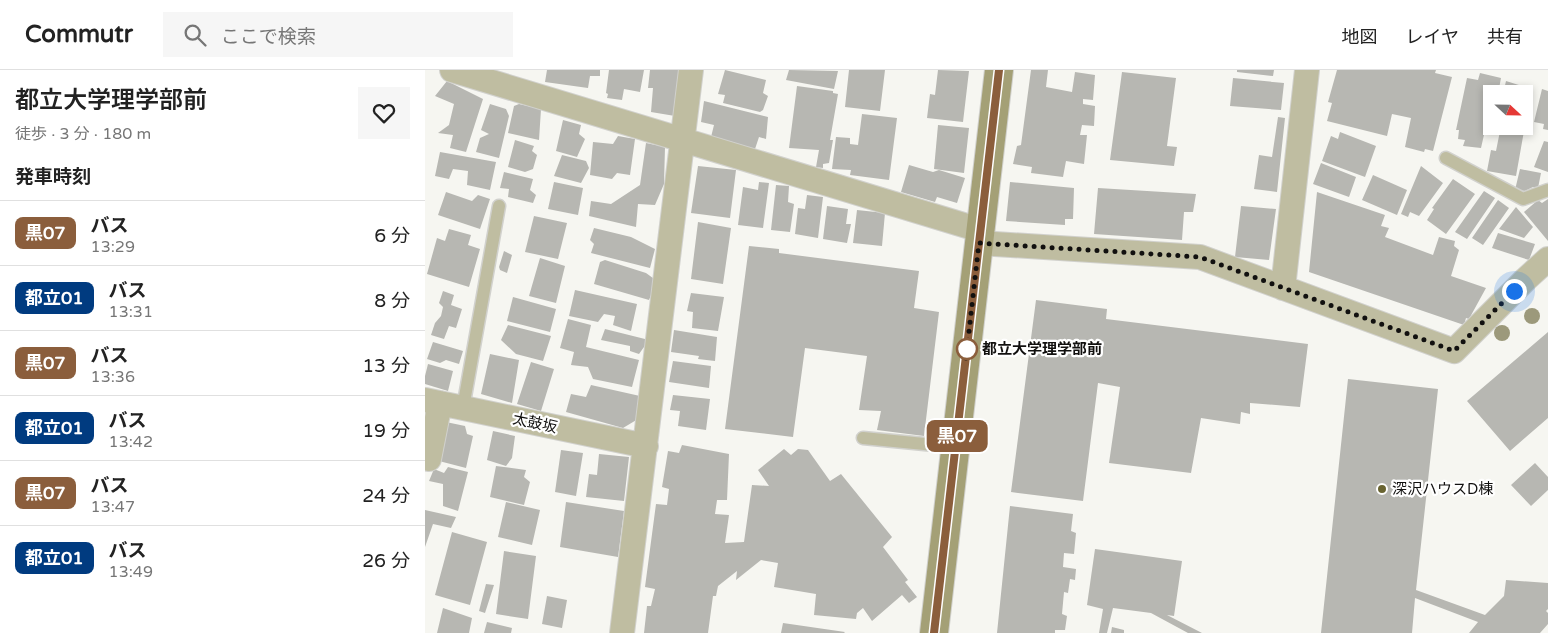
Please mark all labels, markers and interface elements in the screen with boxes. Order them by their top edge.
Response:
search box [163,12,513,57]
text: Commutr [25,20,133,49]
icon: search [181,21,209,49]
text: ここで検索 [221,26,316,48]
text: 地図 [1342,26,1378,48]
text: レイヤ [1406,26,1459,48]
text: 共有 [1487,26,1523,48]
north arrow [1483,85,1533,135]
map controls [1483,85,1533,135]
text: 都立大学理学部前 [15,86,207,115]
button: heart [358,87,410,139]
text: 徒歩 · 3 分 · 180 m [15,124,151,144]
text: 発車時刻 [15,166,91,188]
text: バス [91,215,129,237]
text: 黒07 [25,222,66,244]
text: 6 分 [374,225,410,247]
text: 13:29 [91,237,135,257]
your location [1502,279,1527,304]
text: バス [109,280,147,302]
text: 都立01 [25,287,84,309]
text: 8 分 [374,290,410,312]
text: 13:31 [109,302,153,322]
marker: 都立大学理学部前 [956,338,978,360]
place label: 都立大学理学部前 [982,340,1102,358]
text: バス [91,345,129,367]
text: 黒07 [25,352,66,374]
text: 13 分 [362,355,410,377]
text: 13:36 [91,367,135,387]
text: バス [109,410,147,432]
street label: 太鼓坂 [511,410,559,436]
text: 都立01 [25,417,84,439]
text: 19 分 [362,420,410,442]
line badge: 黒07 [928,420,986,452]
text: 黒07 [937,425,977,447]
text: 13:42 [109,432,153,452]
text: バス [91,475,129,497]
place label: 深沢ハウスD棟 [1392,480,1493,498]
text: 黒07 [25,482,66,504]
marker: 深沢ハウスD棟 [1376,483,1388,495]
text: 24 分 [362,485,410,507]
text: 13:47 [91,497,135,517]
text: バス [109,540,147,562]
text: 都立01 [25,547,84,569]
text: 26 分 [362,550,410,572]
text: 13:49 [109,562,153,582]

